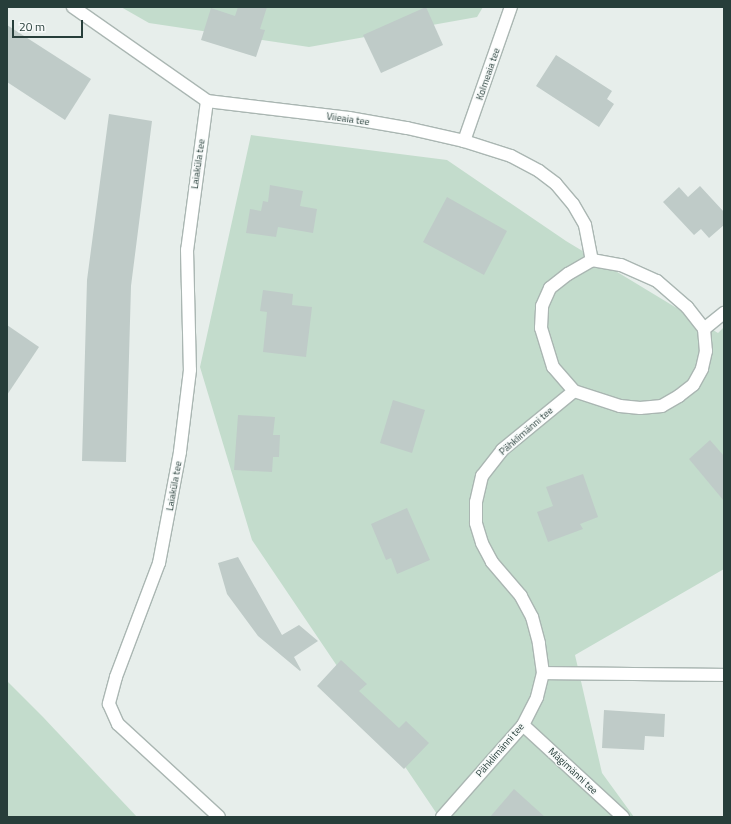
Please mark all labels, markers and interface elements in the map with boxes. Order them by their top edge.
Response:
scale bar [14,12,85,38]
text: 20 m [19,17,45,36]
street label: Kolmeaia tee [473,46,503,102]
street label: Viieaia tee [326,110,370,128]
street label: Laiaküla tee [189,138,207,190]
street label: Pähklimänni tee [497,404,555,458]
street label: Laiaküla tee [164,460,184,512]
street label: Pähklimänni tee [473,721,527,779]
street label: Mägimänni tee [546,745,600,797]

